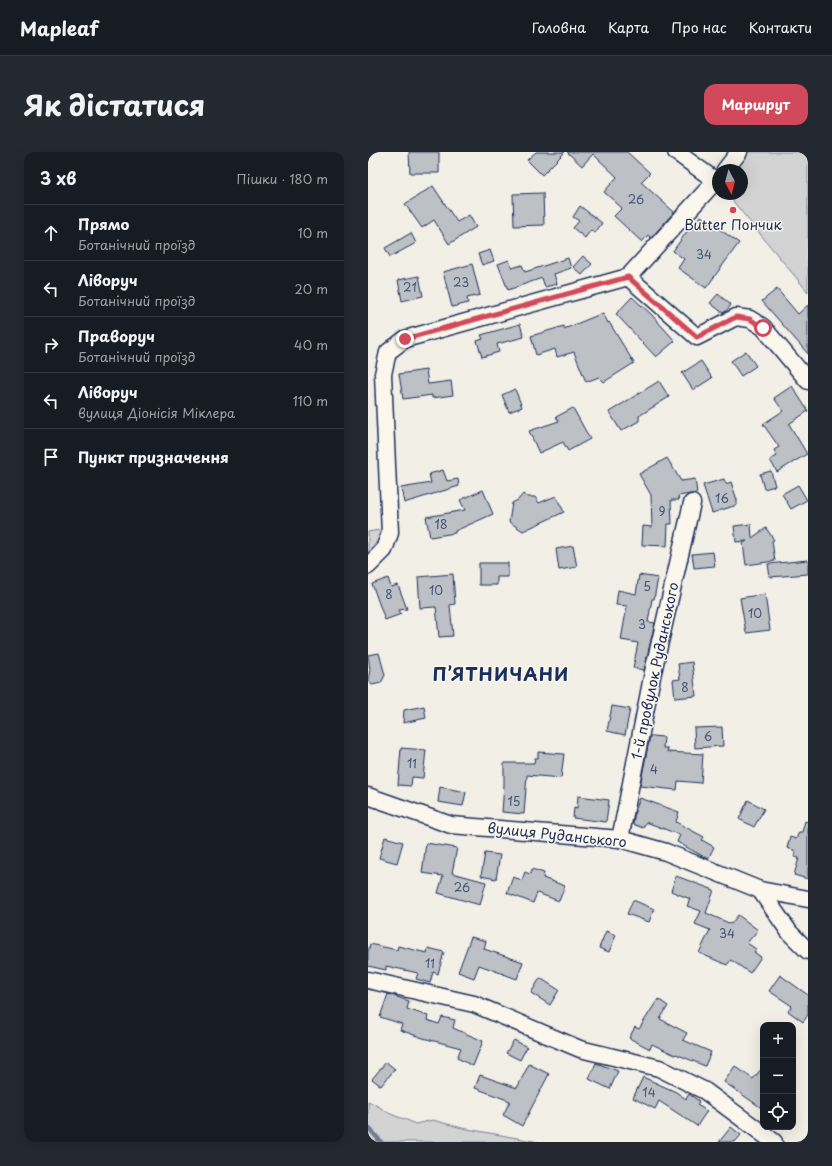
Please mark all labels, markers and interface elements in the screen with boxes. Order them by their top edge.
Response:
text: Mapleaf [20,14,98,42]
text: Головна [532,17,586,38]
text: Карта [608,17,649,38]
text: Про нас [671,17,727,38]
text: Контакти [749,17,812,38]
text: Як дістатися [24,83,205,126]
button: Маршрут [704,84,808,125]
north arrow [712,164,748,200]
text: 3 хв [40,165,76,191]
text: Пішки · 180 m [237,169,328,188]
house number: 26 [628,190,644,208]
marker: Butter Пончик [728,205,738,215]
text: Прямо [78,212,129,235]
place label: Butter Пончик [684,214,783,235]
icon: ahead [40,222,62,244]
text: 10 m [298,223,328,242]
text: Ботанічний проїзд [78,235,196,254]
house number: 34 [696,245,712,263]
text: Ліворуч [78,268,138,291]
house number: 23 [453,273,469,291]
icon: left [40,278,62,300]
house number: 21 [403,278,417,296]
text: 20 m [294,279,328,298]
text: Ботанічний проїзд [78,291,196,310]
route start [754,319,772,337]
text: Праворуч [78,324,155,347]
route end [396,330,414,348]
icon: right [40,334,62,356]
text: 40 m [294,335,328,354]
text: Ботанічний проїзд [78,347,196,366]
text: Ліворуч [78,380,138,403]
icon: left [40,390,62,412]
text: 110 m [293,391,328,410]
text: вулиця Діонісія Міклера [78,403,235,422]
text: Пункт призначення [78,445,229,468]
icon: arrive [40,446,62,468]
house number: 16 [715,489,729,507]
house number: 9 [658,502,666,520]
house number: 18 [435,515,447,533]
house number: 5 [643,577,651,595]
street label: 1-й провулок Руданського [625,580,684,762]
house number: 10 [429,581,443,599]
house number: 8 [385,585,393,603]
house number: 10 [748,604,762,622]
house number: 3 [638,615,646,633]
district label: П’ЯТНИЧАНИ [433,660,570,687]
house number: 8 [681,678,689,696]
house number: 6 [704,727,712,745]
house number: 11 [407,754,417,772]
house number: 4 [650,760,658,778]
house number: 15 [507,792,521,810]
street label: вулиця Руданського [486,817,628,852]
house number: 26 [454,878,470,896]
house number: 34 [719,924,735,942]
house number: 11 [425,954,435,972]
map controls [760,1022,796,1130]
button: + [760,1022,796,1058]
button: − [760,1058,796,1094]
house number: 14 [642,1083,656,1101]
button: locate [760,1094,796,1130]

